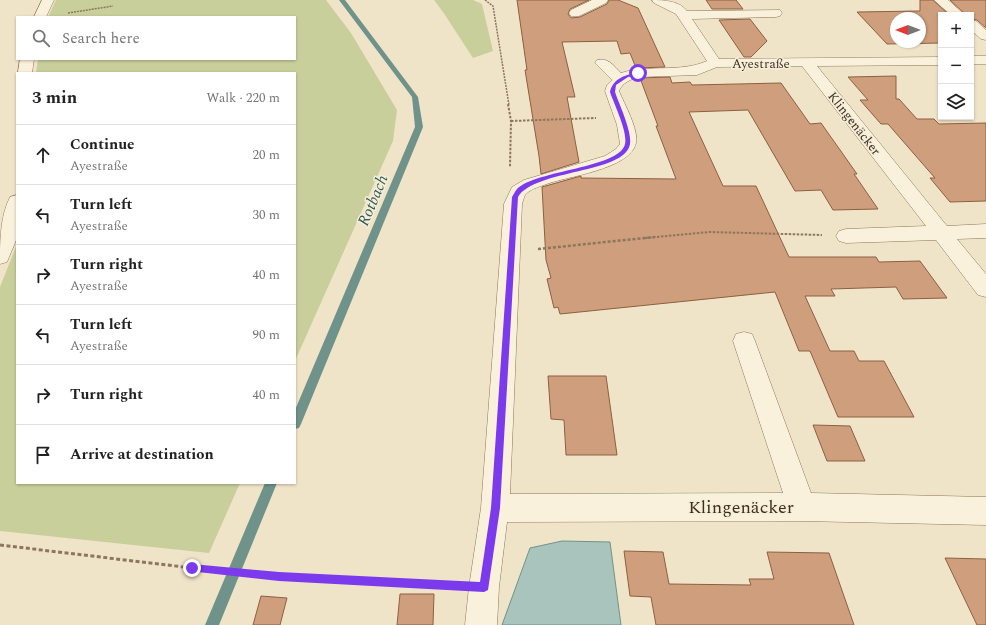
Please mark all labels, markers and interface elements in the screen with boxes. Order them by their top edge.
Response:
north arrow [890,12,926,48]
map controls [938,12,974,120]
button: + [938,12,974,48]
search box [16,16,296,60]
icon: search [30,27,52,49]
text: Search here [62,27,140,50]
button: − [938,48,974,84]
street label: Ayestraße [732,54,790,74]
route start [629,64,647,82]
button: layers [938,84,974,120]
text: 3 min [32,85,77,111]
street label: Klingenäcker [823,87,886,160]
text: Walk · 220 m [206,88,280,108]
text: Continue [70,133,135,156]
icon: ahead [32,144,54,166]
text: 20 m [253,145,280,165]
text: Ayestraße [70,156,128,176]
water label: Rotbach [351,171,394,230]
text: Turn left [70,193,132,216]
icon: left [32,204,54,226]
text: 30 m [253,205,280,225]
text: Ayestraße [70,216,128,236]
text: Turn right [70,253,143,276]
icon: right [32,264,54,286]
text: 40 m [253,265,280,285]
text: Ayestraße [70,276,128,296]
text: Turn left [70,313,132,336]
icon: left [32,324,54,346]
text: 90 m [253,325,280,345]
text: Ayestraße [70,336,128,356]
text: Turn right [70,383,143,406]
icon: right [32,384,54,406]
text: 40 m [253,385,280,405]
text: Arrive at destination [70,443,214,466]
icon: arrive [32,444,54,466]
street label: Klingenäcker [688,494,794,521]
route end [183,559,201,577]

